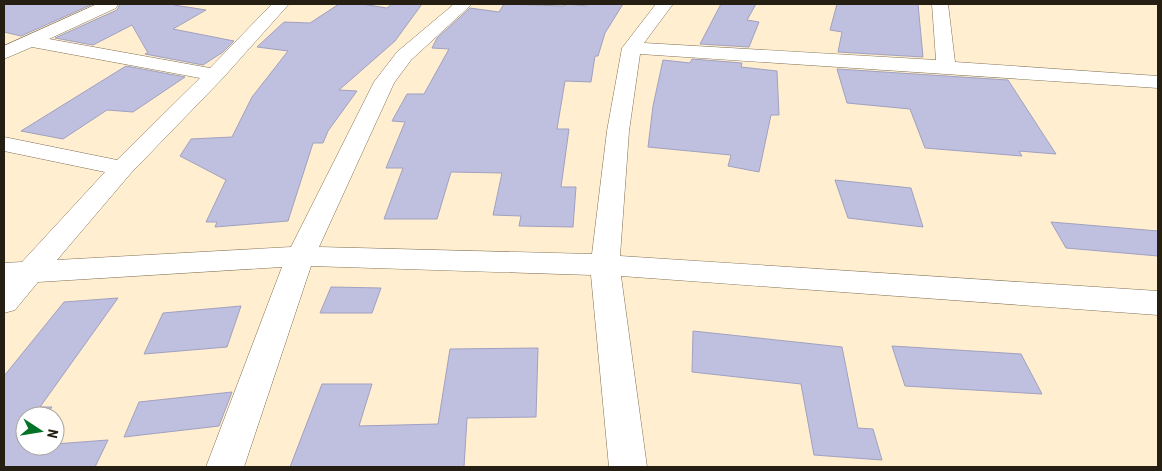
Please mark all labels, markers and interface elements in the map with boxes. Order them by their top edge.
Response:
north arrow [15,406,65,456]
text: N [44,428,61,440]

